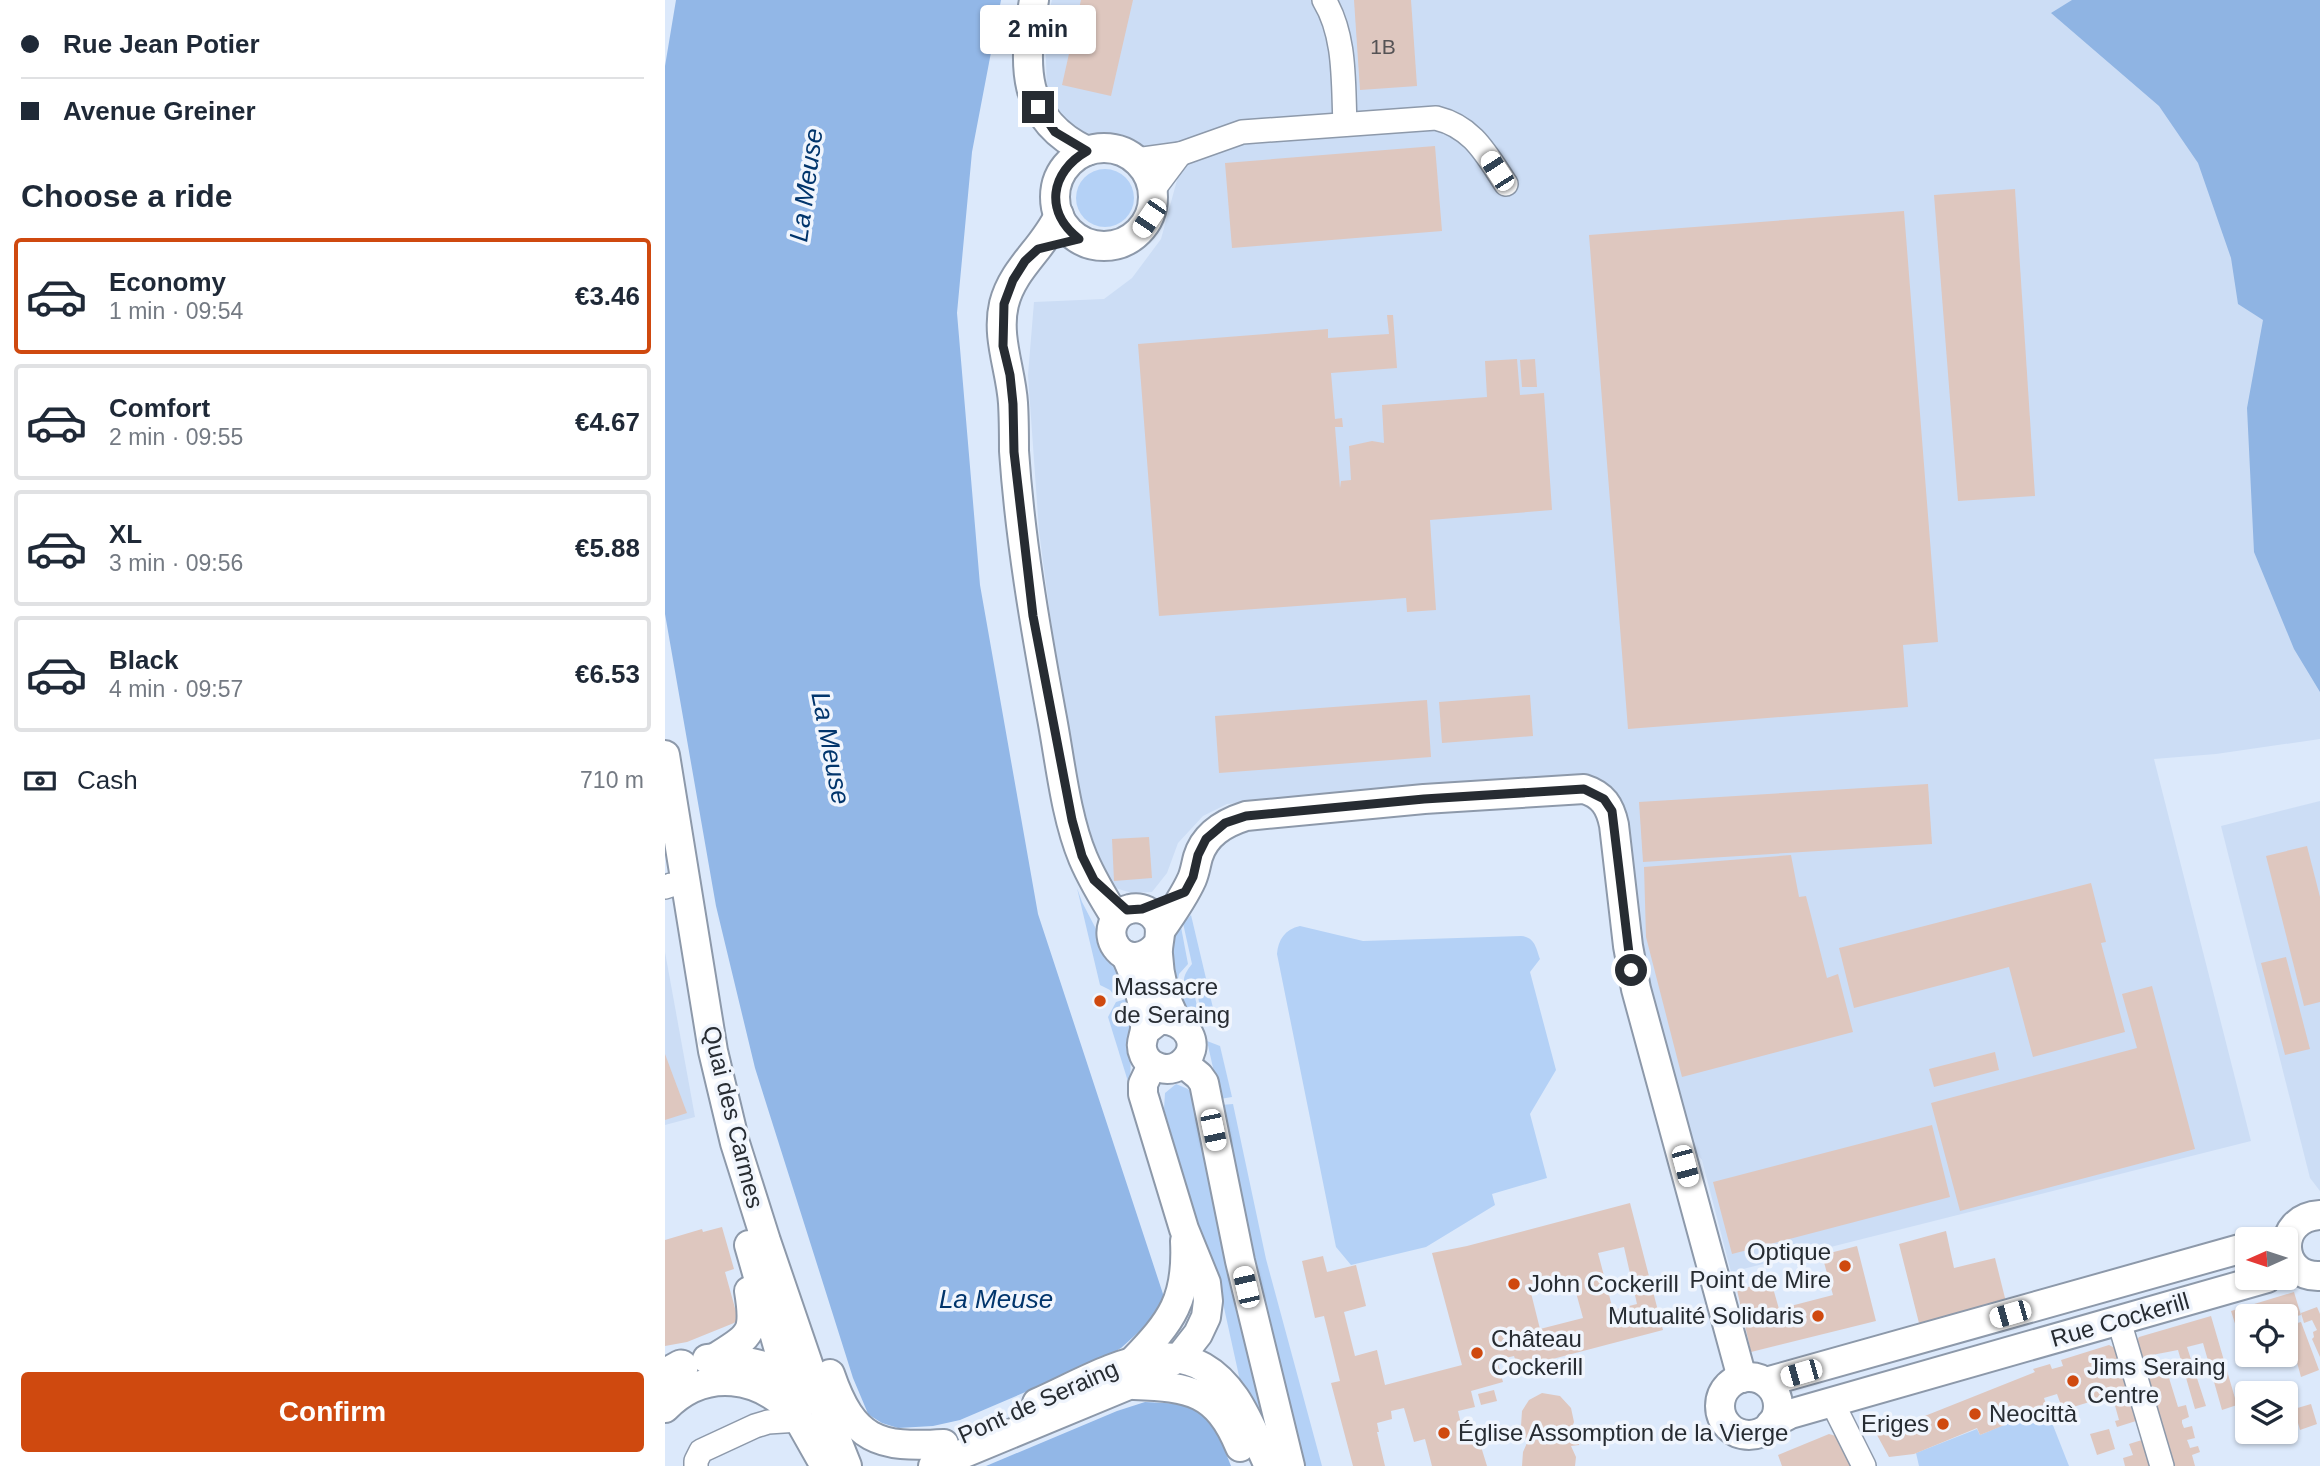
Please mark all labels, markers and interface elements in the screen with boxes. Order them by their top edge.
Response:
callout: 2 min [980,6,1096,55]
text: 2 min [1008,16,1068,42]
text: Rue Jean Potier [63,29,260,59]
house number: 1B [1370,35,1396,58]
route end [1022,91,1054,123]
text: Avenue Greiner [63,96,256,126]
water label: La Meuse [783,126,829,244]
car [1477,148,1518,194]
text: Choose a ride [21,178,233,214]
car [1129,195,1170,241]
icon: car [25,265,88,328]
text: Economy [109,267,226,297]
text: €3.46 [575,281,640,311]
text: 1 min · 09:54 [109,298,243,324]
icon: car [25,391,88,454]
text: Comfort [109,393,210,423]
text: €4.67 [575,407,640,437]
text: 2 min · 09:55 [109,424,243,450]
icon: car [25,517,88,580]
text: XL [109,519,142,549]
text: €5.88 [575,533,640,563]
text: 3 min · 09:56 [109,550,243,576]
icon: car [25,643,88,706]
text: Black [109,645,178,675]
text: €6.53 [575,659,640,689]
text: 4 min · 09:57 [109,676,243,702]
water label: La Meuse [805,689,857,807]
icon: cash [21,762,59,800]
text: Cash [77,765,138,795]
text: 710 m [580,767,644,793]
route start [1615,954,1647,986]
place label: Massacre de Seraing [1114,973,1230,1028]
marker: Massacre de Seraing [1092,993,1108,1009]
street label: Quai des Carmes [698,1023,769,1211]
car [1199,1107,1228,1153]
car [1670,1143,1701,1189]
north arrow [2235,1227,2298,1290]
map controls [2235,1227,2298,1444]
place label: Optique Point de Mire [1690,1238,1831,1293]
marker: Optique Point de Mire [1837,1258,1853,1274]
car [1232,1264,1261,1310]
place label: John Cockerill [1528,1270,1679,1297]
marker: John Cockerill [1506,1276,1522,1292]
water label: La Meuse [939,1284,1053,1314]
street label: Rue Cockerill [2048,1287,2192,1352]
car [1987,1298,2034,1330]
place label: Mutualité Solidaris [1608,1302,1804,1329]
button: locate [2235,1304,2298,1367]
marker: Mutualité Solidaris [1810,1308,1826,1324]
place label: Château Cockerill [1491,1325,1583,1380]
marker: Château Cockerill [1469,1345,1485,1361]
place label: Jims Seraing Centre [2087,1353,2226,1408]
street label: Pont de Seraing [954,1354,1122,1449]
car [1778,1357,1825,1389]
button: Confirm [21,1372,644,1452]
marker: Jims Seraing Centre [2065,1373,2081,1389]
button: layers [2235,1381,2298,1444]
place label: Neocittà [1989,1400,2078,1427]
marker: Neocittà [1967,1406,1983,1422]
place label: Eriges [1861,1410,1929,1437]
marker: Eriges [1935,1416,1951,1432]
place label: Église Assomption de la Vierge [1458,1419,1788,1446]
marker: Église Assomption de la Vierge [1436,1425,1452,1441]

